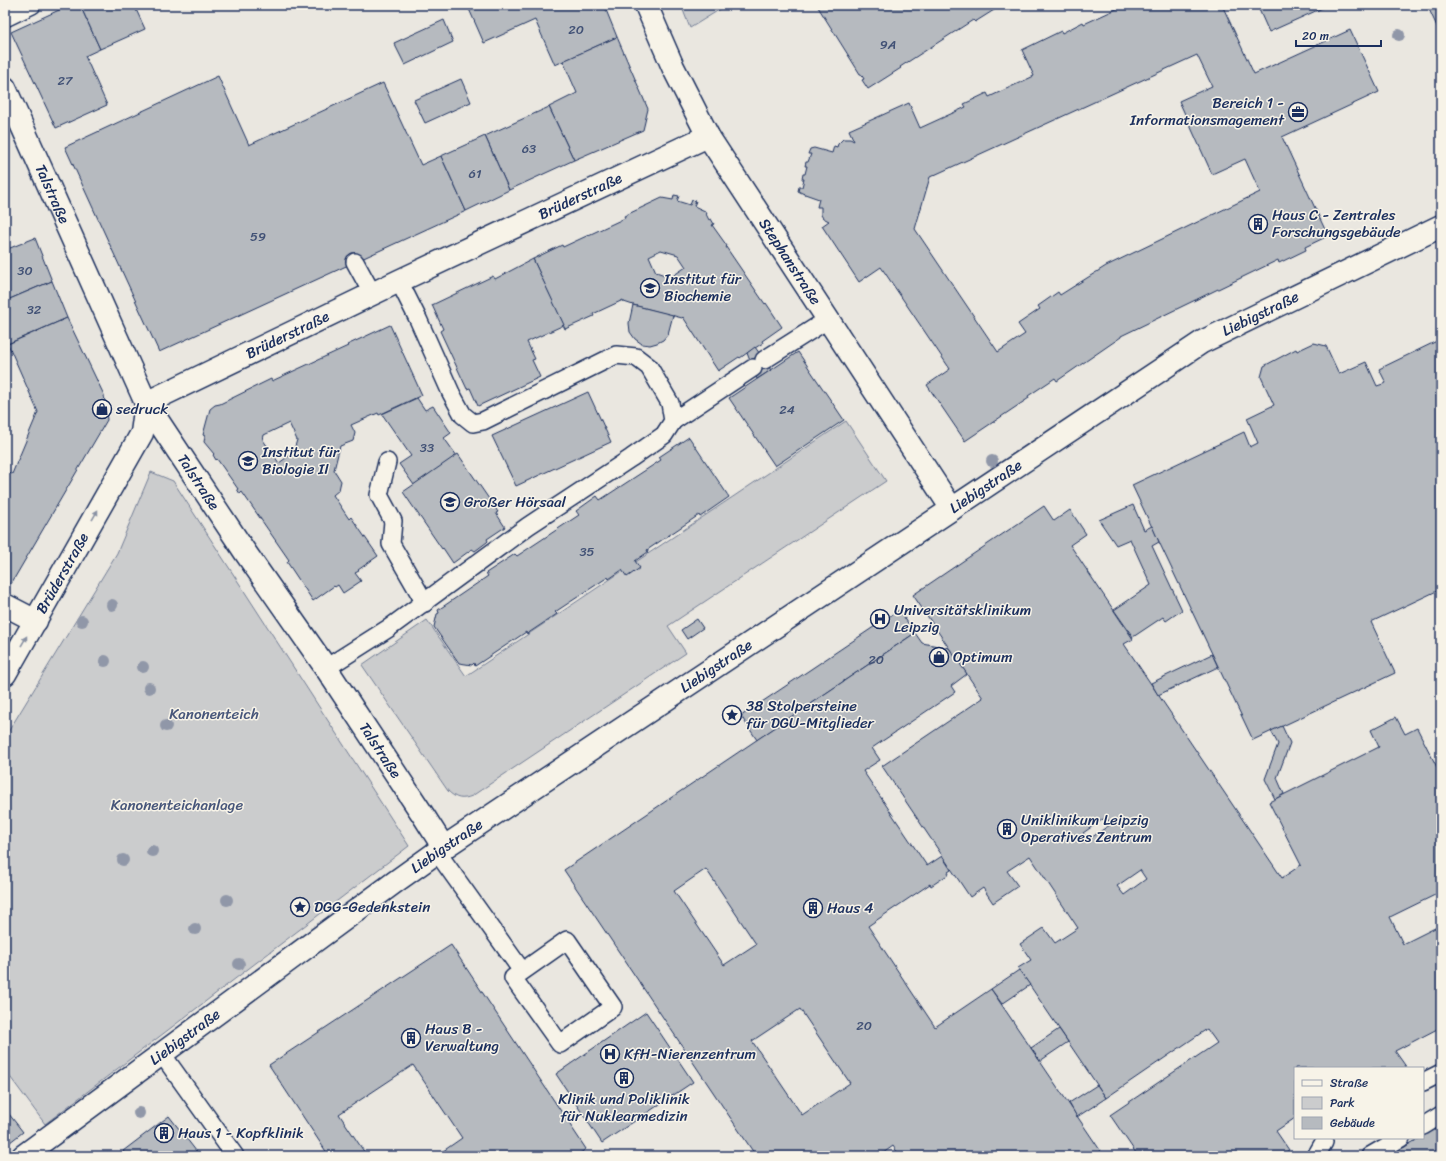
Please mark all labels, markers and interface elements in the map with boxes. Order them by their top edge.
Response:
house number: 20 [568,18,584,41]
scale bar [1296,22,1381,48]
text: 20 m [1302,25,1329,47]
house number: 9A [880,33,896,56]
house number: 27 [58,69,74,92]
place label: Bereich 1 - Informationsmagement [1129,90,1285,133]
office icon: Bereich 1 - Informationsmagement [1287,101,1309,123]
house number: 63 [522,137,536,160]
street label: Talstraße [28,160,77,228]
house number: 61 [469,162,482,185]
street label: Brüderstraße [534,165,627,227]
place label: Haus C - Zentrales Forschungsgebäude [1272,202,1401,245]
street label: Stephanstraße [752,213,828,311]
building icon: Haus C - Zentrales Forschungsgebäude [1247,213,1269,235]
house number: 59 [250,225,266,248]
house number: 30 [17,259,33,282]
place label: Institut für Biochemie [663,266,742,309]
school or university icon: Institut für Biochemie [639,277,661,299]
street label: Liebigstraße [1217,284,1304,344]
house number: 32 [27,298,42,321]
street label: Brüderstraße [241,304,334,366]
place label: sedruck [115,396,168,422]
shop icon: sedruck [91,398,113,420]
house number: 24 [779,398,795,421]
house number: 33 [420,436,434,459]
place label: Institut für Biologie II [261,439,340,482]
street label: Talstraße [170,449,227,515]
school or university icon: Institut für Biologie II [237,450,259,472]
street label: Liebigstraße [944,452,1028,520]
place label: Großer Hörsaal [464,489,567,515]
school or university icon: Großer Hörsaal [439,491,461,513]
one-way arrow [92,509,99,521]
street label: Brüderstraße [29,528,96,619]
house number: 35 [579,540,595,563]
place label: Universitätsklinikum Leipzig [894,597,1031,640]
hospital icon: Universitätsklinikum Leipzig [869,608,891,630]
street label: Liebigstraße [674,632,758,700]
one-way arrow [21,635,28,647]
place label: Optimum [953,644,1013,670]
shop icon: Optimum [928,646,950,668]
house number: 20 [868,648,884,671]
place label: 38 Stolpersteine für DGU-Mitglieder [746,693,875,736]
park label: Kanonenteich [169,701,259,727]
place icon: 38 Stolpersteine für DGU-Mitglieder [721,704,743,726]
street label: Talstraße [352,717,408,784]
park label: Kanonenteichanlage [111,792,243,818]
place label: Uniklinikum Leipzig Operatives Zentrum [1021,807,1152,850]
street label: Liebigstraße [405,812,489,880]
building icon: Uniklinikum Leipzig Operatives Zentrum [996,818,1018,840]
place label: DGG-Gedenkstein [314,894,430,920]
place label: Haus 4 [827,895,873,921]
place icon: DGG-Gedenkstein [289,896,311,918]
building icon: Haus 4 [802,897,824,919]
street label: Liebigstraße [144,1001,226,1072]
house number: 20 [856,1014,872,1037]
place label: Haus B - Verwaltung [425,1016,499,1059]
building icon: Haus B - Verwaltung [400,1027,422,1049]
place label: KfH-Nierenzentrum [624,1041,756,1067]
hospital icon: KfH-Nierenzentrum [599,1043,621,1065]
building icon: Klinik und Poliklinik für Nuklearmedizin [613,1067,635,1089]
legend [1294,1067,1424,1139]
text: Straße [1330,1072,1368,1094]
place label: Klinik und Poliklinik für Nuklearmedizin [558,1086,691,1129]
text: Park [1330,1092,1355,1114]
text: Gebäude [1330,1112,1375,1134]
place label: Haus 1 - Kopfklinik [178,1120,304,1146]
building icon: Haus 1 - Kopfklinik [153,1122,175,1144]

